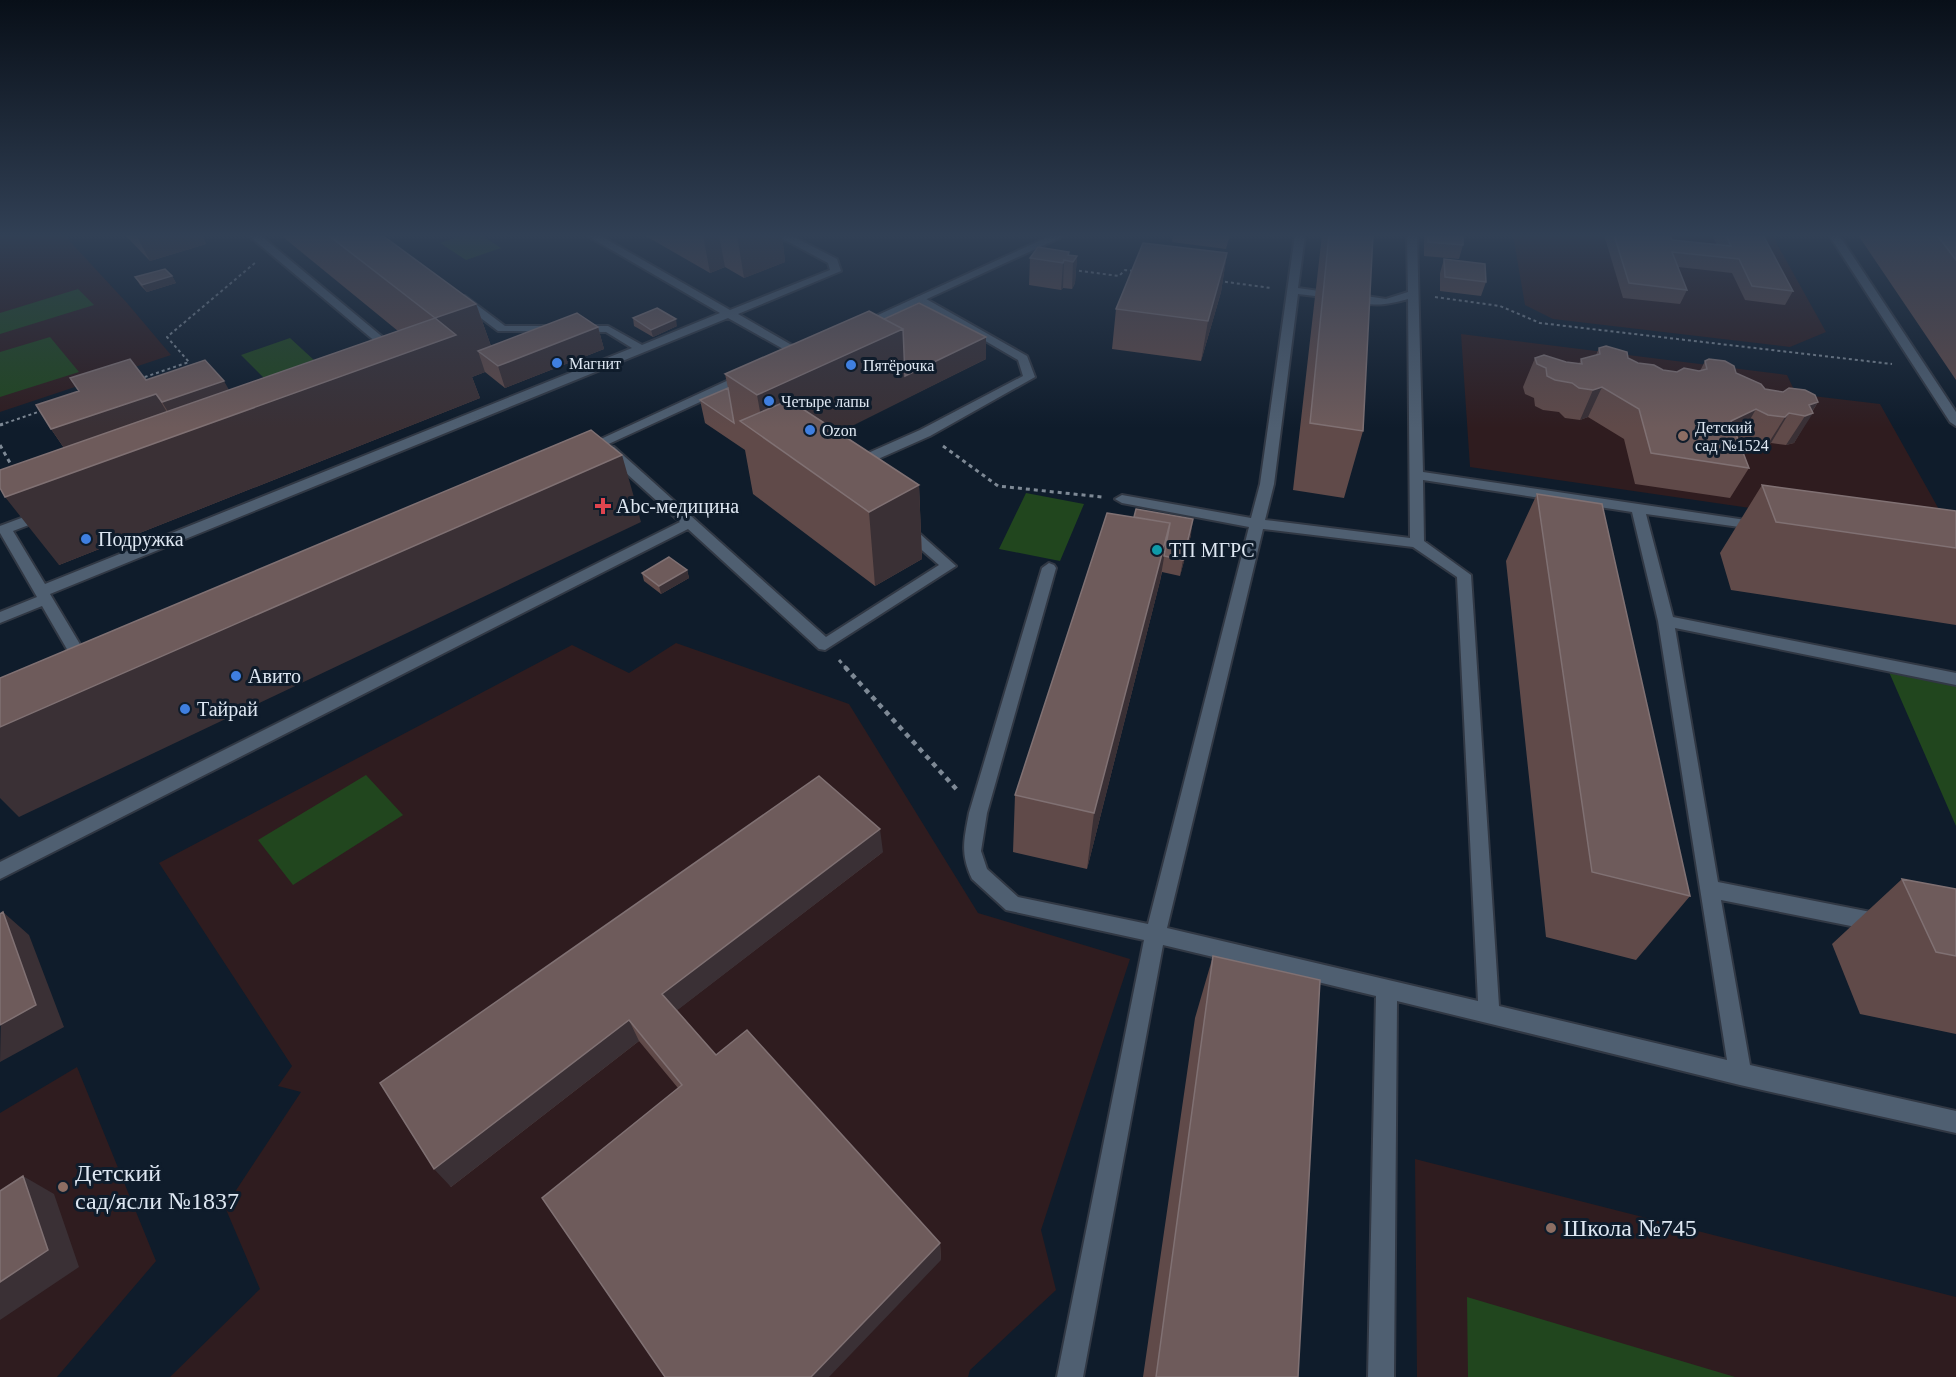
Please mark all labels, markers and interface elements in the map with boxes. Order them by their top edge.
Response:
place label: Магнит [569,355,621,372]
marker: Магнит [550,356,564,370]
place label: Пятёрочка [863,357,934,375]
marker: Пятёрочка [844,358,858,372]
place label: Четыре лапы [781,393,870,411]
marker: Четыре лапы [762,394,776,408]
place label: Детский сад №1524 [1695,419,1769,455]
place label: Ozon [822,422,857,439]
marker: Ozon [803,423,817,437]
marker: Детский сад №1524 [1676,429,1690,443]
place label: Abc-медицина [616,495,739,518]
marker: Abc-медицина [594,497,612,515]
place label: Подружка [98,528,184,551]
marker: Подружка [79,532,93,546]
place label: ТП МГРС [1169,539,1255,561]
marker: ТП МГРС [1150,543,1164,557]
place label: Авито [248,665,301,687]
marker: Авито [229,669,243,683]
place label: Тайрай [197,698,258,721]
marker: Тайрай [178,702,192,716]
place label: Детский сад/ясли №1837 [75,1160,239,1214]
marker: Детский сад/ясли №1837 [56,1180,70,1194]
place label: Школа №745 [1563,1215,1697,1241]
marker: Школа №745 [1544,1221,1558,1235]

